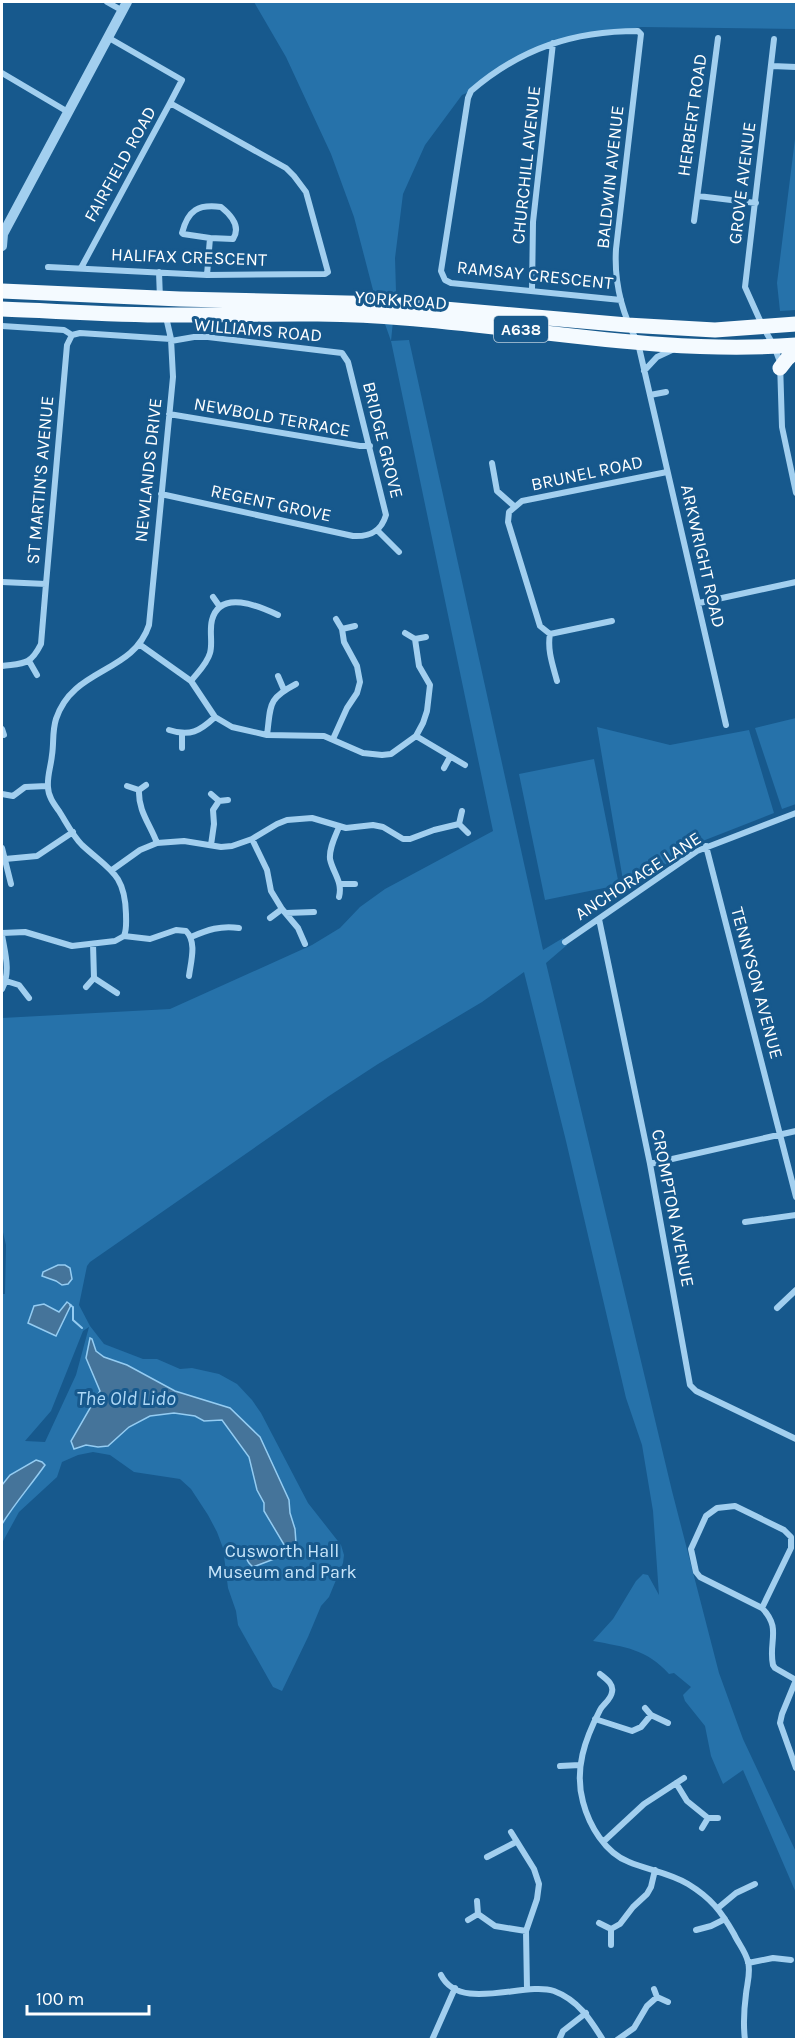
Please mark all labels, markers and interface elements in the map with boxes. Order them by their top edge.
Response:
street label: HERBERT ROAD [673,52,711,178]
street label: CHURCHILL AVENUE [507,85,545,245]
street label: FAIRFIELD ROAD [79,102,161,226]
street label: BALDWIN AVENUE [592,104,628,250]
street label: GROVE AVENUE [724,121,760,245]
street label: HALIFAX CRESCENT [111,243,267,271]
street label: RAMSAY CRESCENT [456,256,614,294]
street label: YORK ROAD [354,286,448,314]
street label: WILLIAMS ROAD [193,313,323,347]
road number: A638 [494,316,548,342]
street label: BRIDGE GROVE [358,379,408,501]
street label: NEWBOLD TERRACE [192,392,352,442]
street label: ST MARTIN'S AVENUE [22,395,58,565]
street label: NEWLANDS DRIVE [129,397,167,543]
street label: BRUNEL ROAD [529,450,645,496]
street label: REGENT GROVE [209,479,333,527]
street label: ARKWRIGHT ROAD [676,482,730,630]
street label: ANCHORAGE LANE [571,827,705,925]
street label: TENNYSON AVENUE [726,905,788,1061]
street label: CROMPTON AVENUE [647,1127,699,1289]
water label: The Old Lido [76,1387,176,1410]
park label: Cusworth Hall Museum and Park [207,1540,357,1583]
scale bar [27,1978,148,2016]
text: 100 m [36,1988,84,2010]

